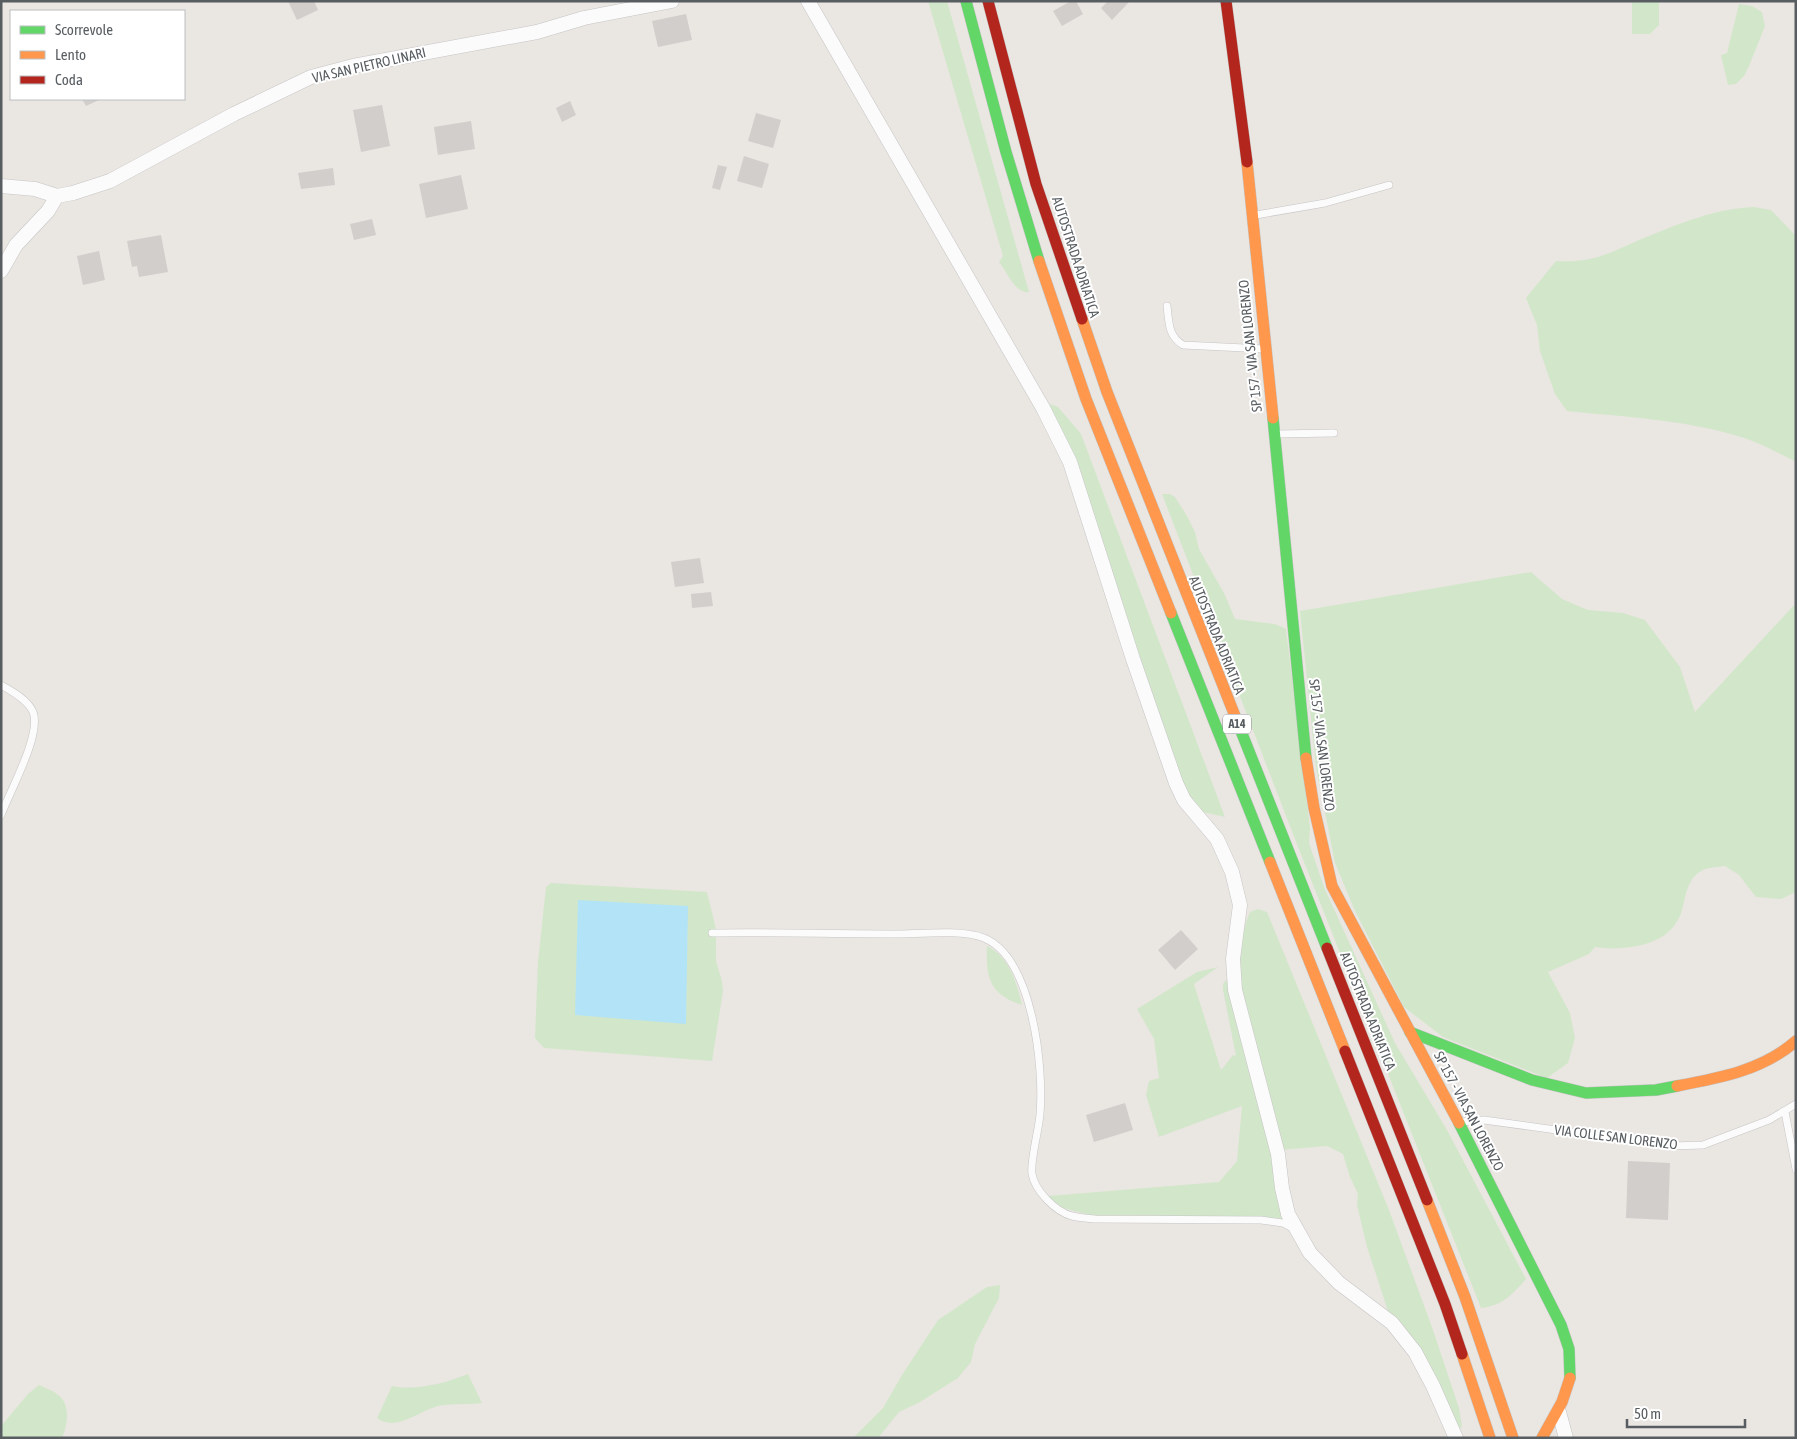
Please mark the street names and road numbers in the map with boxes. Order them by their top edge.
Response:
street label: VIA SAN PIETRO LINARI [311,44,427,86]
street label: AUTOSTRADA ADRIATICA [1049,195,1103,320]
street label: SP 157 - VIA SAN LORENZO [1235,279,1265,413]
street label: AUTOSTRADA ADRIATICA [1186,574,1248,697]
street label: SP 157 - VIA SAN LORENZO [1306,678,1338,812]
road number: A14 [1223,714,1251,734]
street label: AUTOSTRADA ADRIATICA [1337,950,1399,1073]
street label: SP 157 - VIA SAN LORENZO [1431,1049,1507,1173]
street label: VIA COLLE SAN LORENZO [1553,1121,1679,1153]

